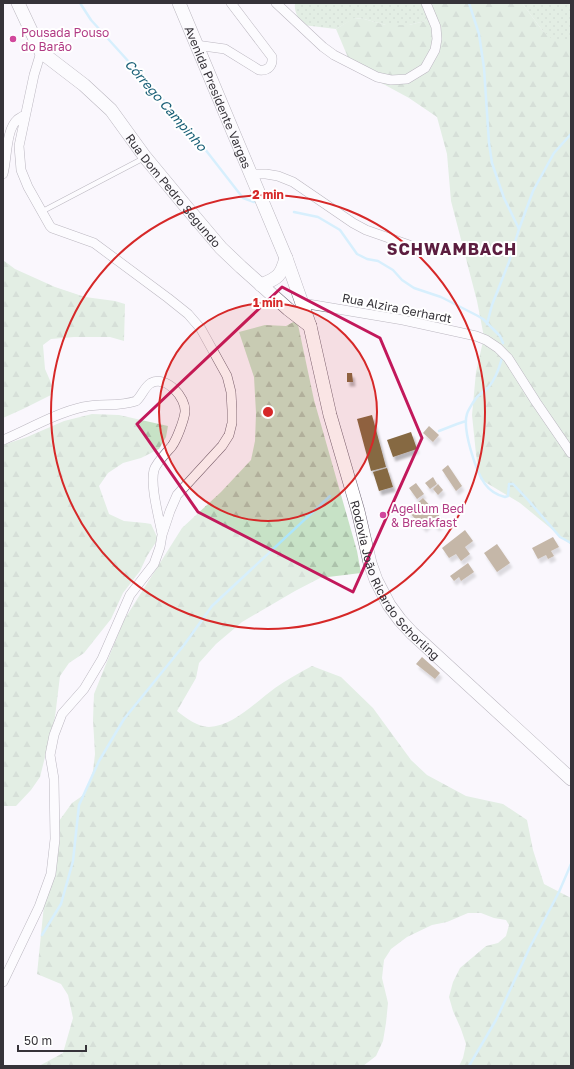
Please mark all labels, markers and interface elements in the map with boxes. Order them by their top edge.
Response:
street label: Avenida Presidente Vargas [182,24,255,171]
place label: Pousada Pouso do Barão [21,25,109,54]
marker: Pousada Pouso do Barão [8,34,18,44]
water label: Córrego Campinho [122,56,211,155]
street label: Rua Dom Pedro Segundo [123,130,224,250]
text: 2 min [252,187,284,202]
district label: SCHWAMBACH [387,239,517,259]
street label: Rua Alzira Gerhardt [341,290,453,326]
text: 1 min [253,295,283,310]
centre of rings [261,405,275,419]
street label: Rodovia João Ricardo Schorling [348,498,443,663]
place label: Agellum Bed & Breakfast [391,501,464,530]
marker: Agellum Bed & Breakfast [378,510,388,520]
scale bar [18,1027,86,1053]
text: 50 m [24,1033,52,1048]

